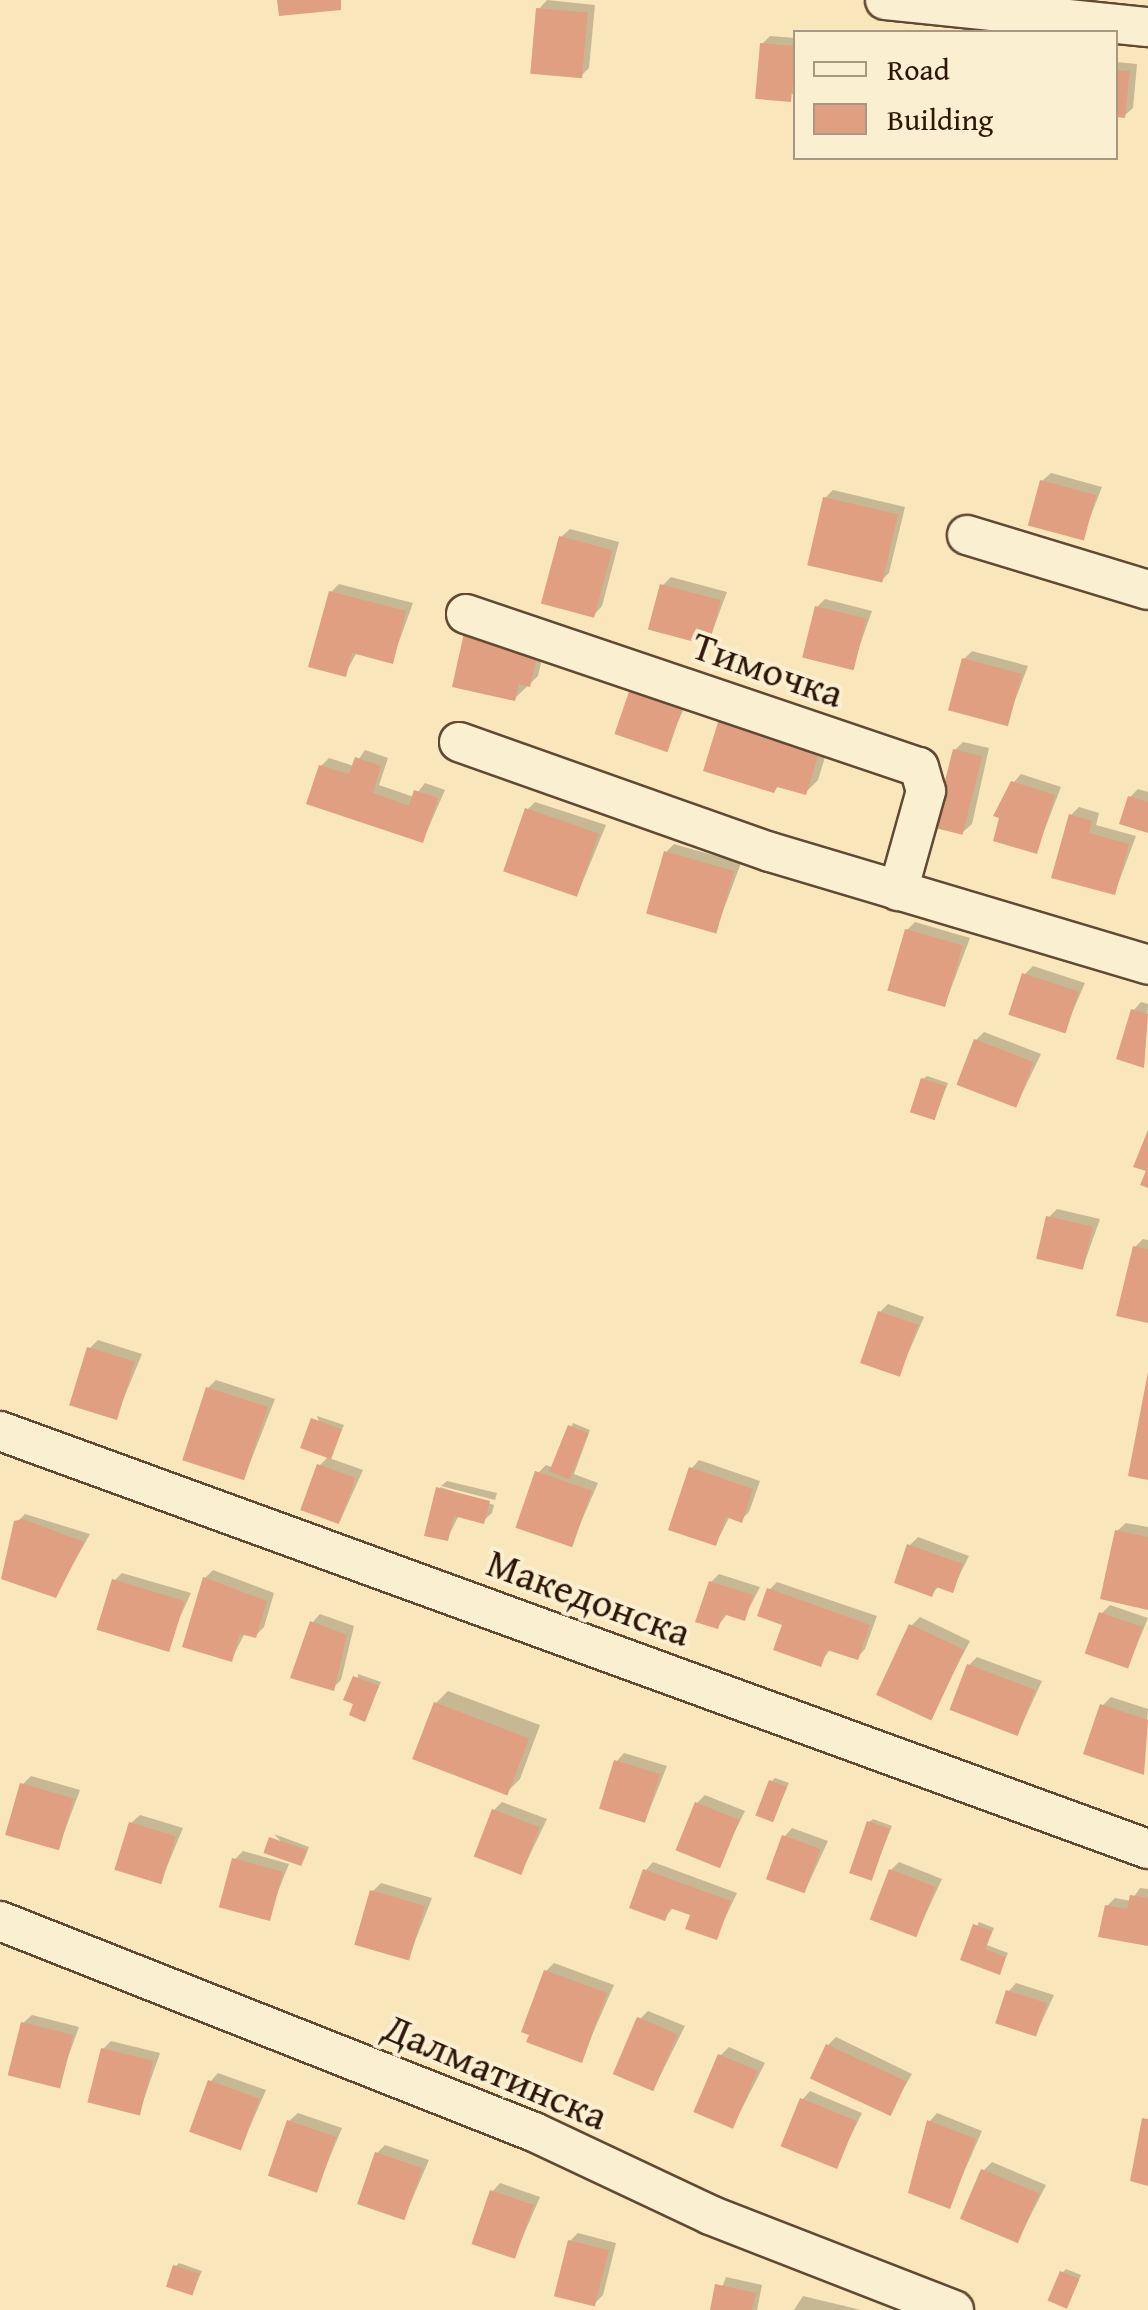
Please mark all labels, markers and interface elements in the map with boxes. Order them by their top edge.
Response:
legend [793,30,1118,160]
text: Road [887,47,950,91]
text: Building [887,97,993,141]
street label: Тимочка [686,621,850,717]
street label: Македонска [481,1538,697,1656]
street label: Далматинска [377,2002,615,2140]

